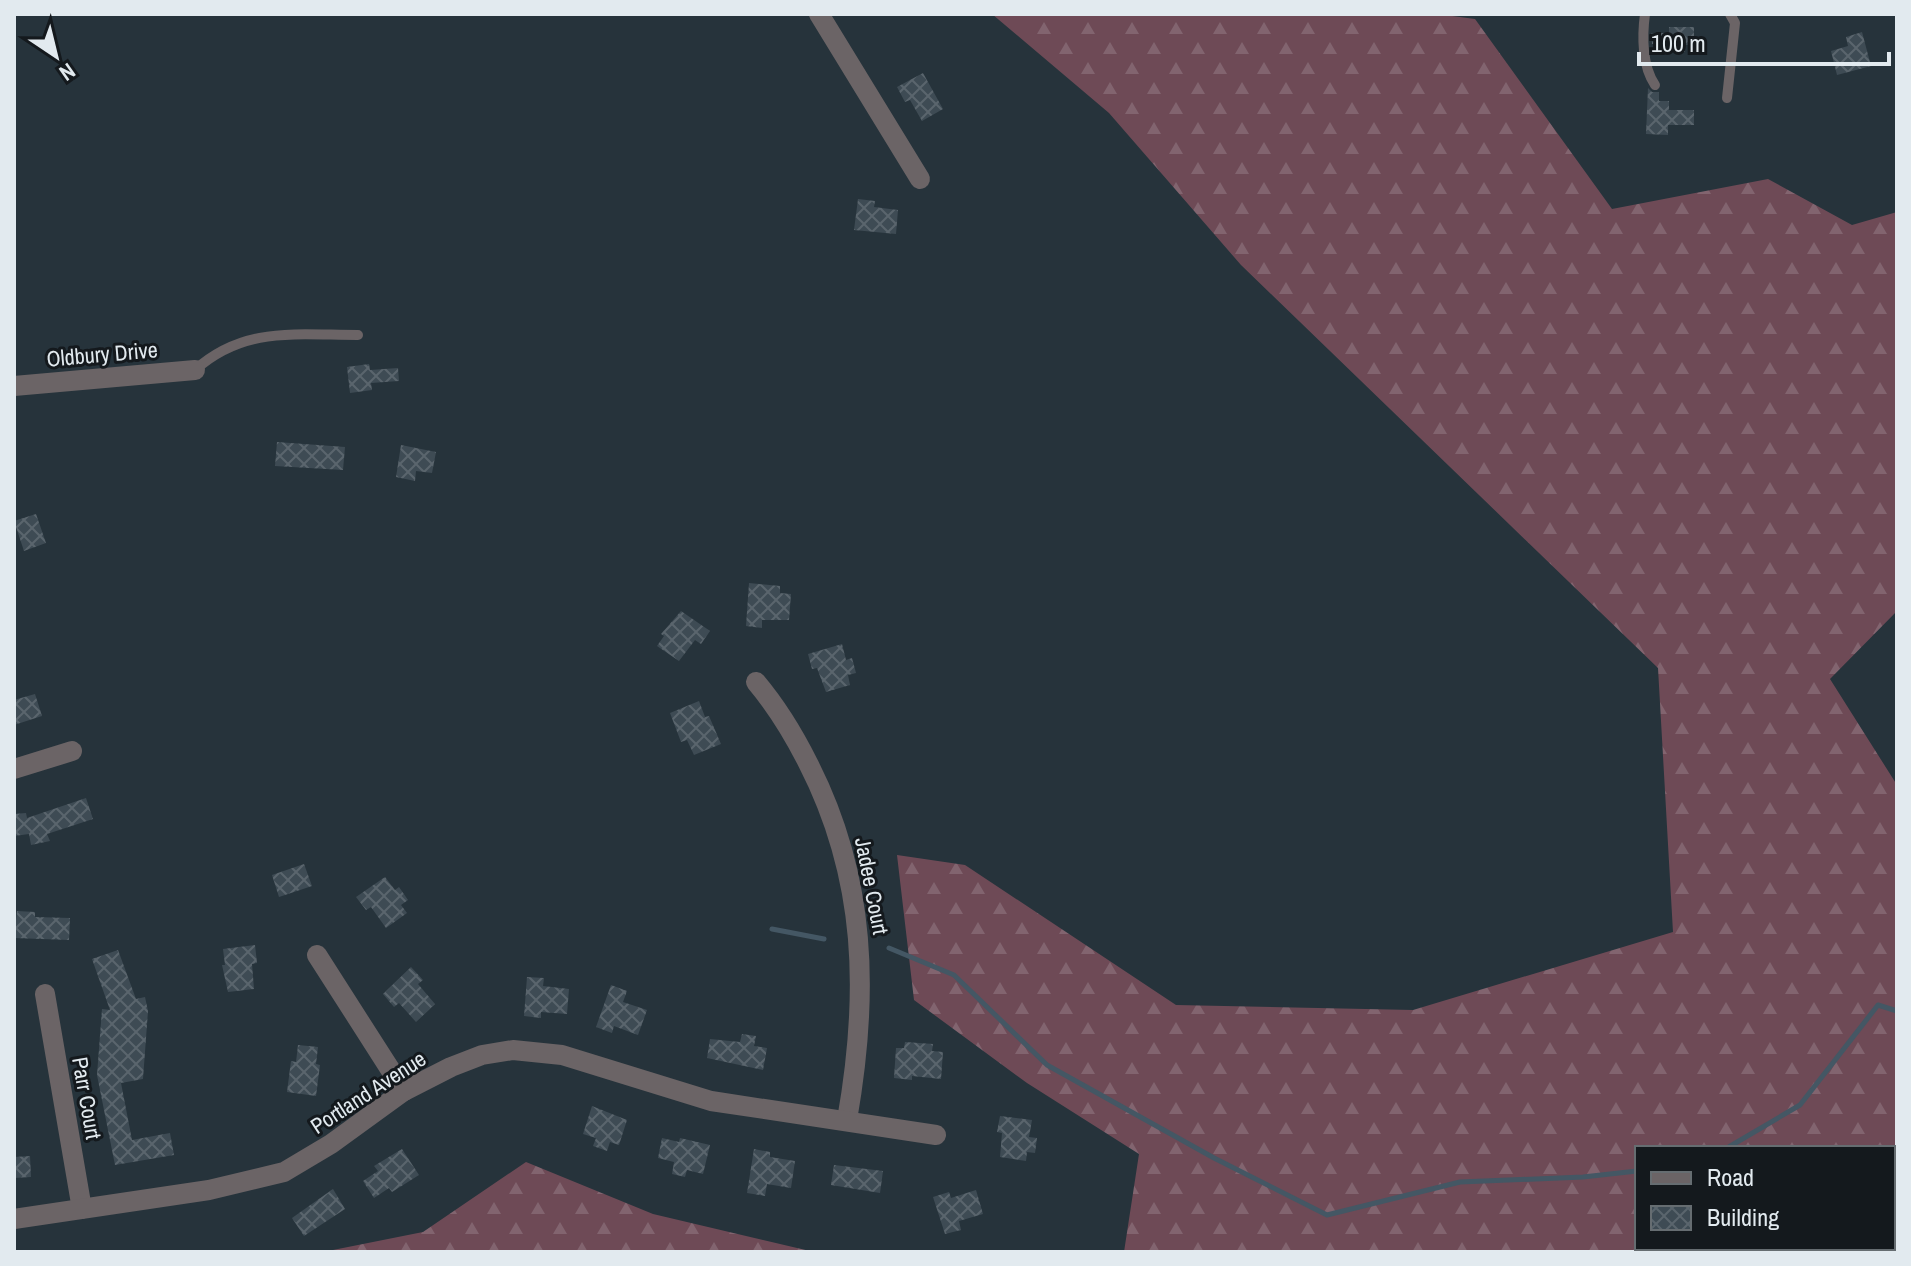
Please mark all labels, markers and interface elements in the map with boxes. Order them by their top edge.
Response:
north arrow [16,16,96,96]
scale bar [1639,16,1889,66]
text: 100 m [1651,27,1706,59]
text: N [54,56,81,88]
street label: Oldbury Drive [45,334,159,374]
street label: Jadee Court [848,835,896,937]
street label: Portland Avenue [304,1043,432,1141]
street label: Parr Court [65,1054,109,1142]
legend [1635,1146,1895,1250]
text: Road [1707,1161,1754,1193]
text: Building [1707,1201,1779,1233]

